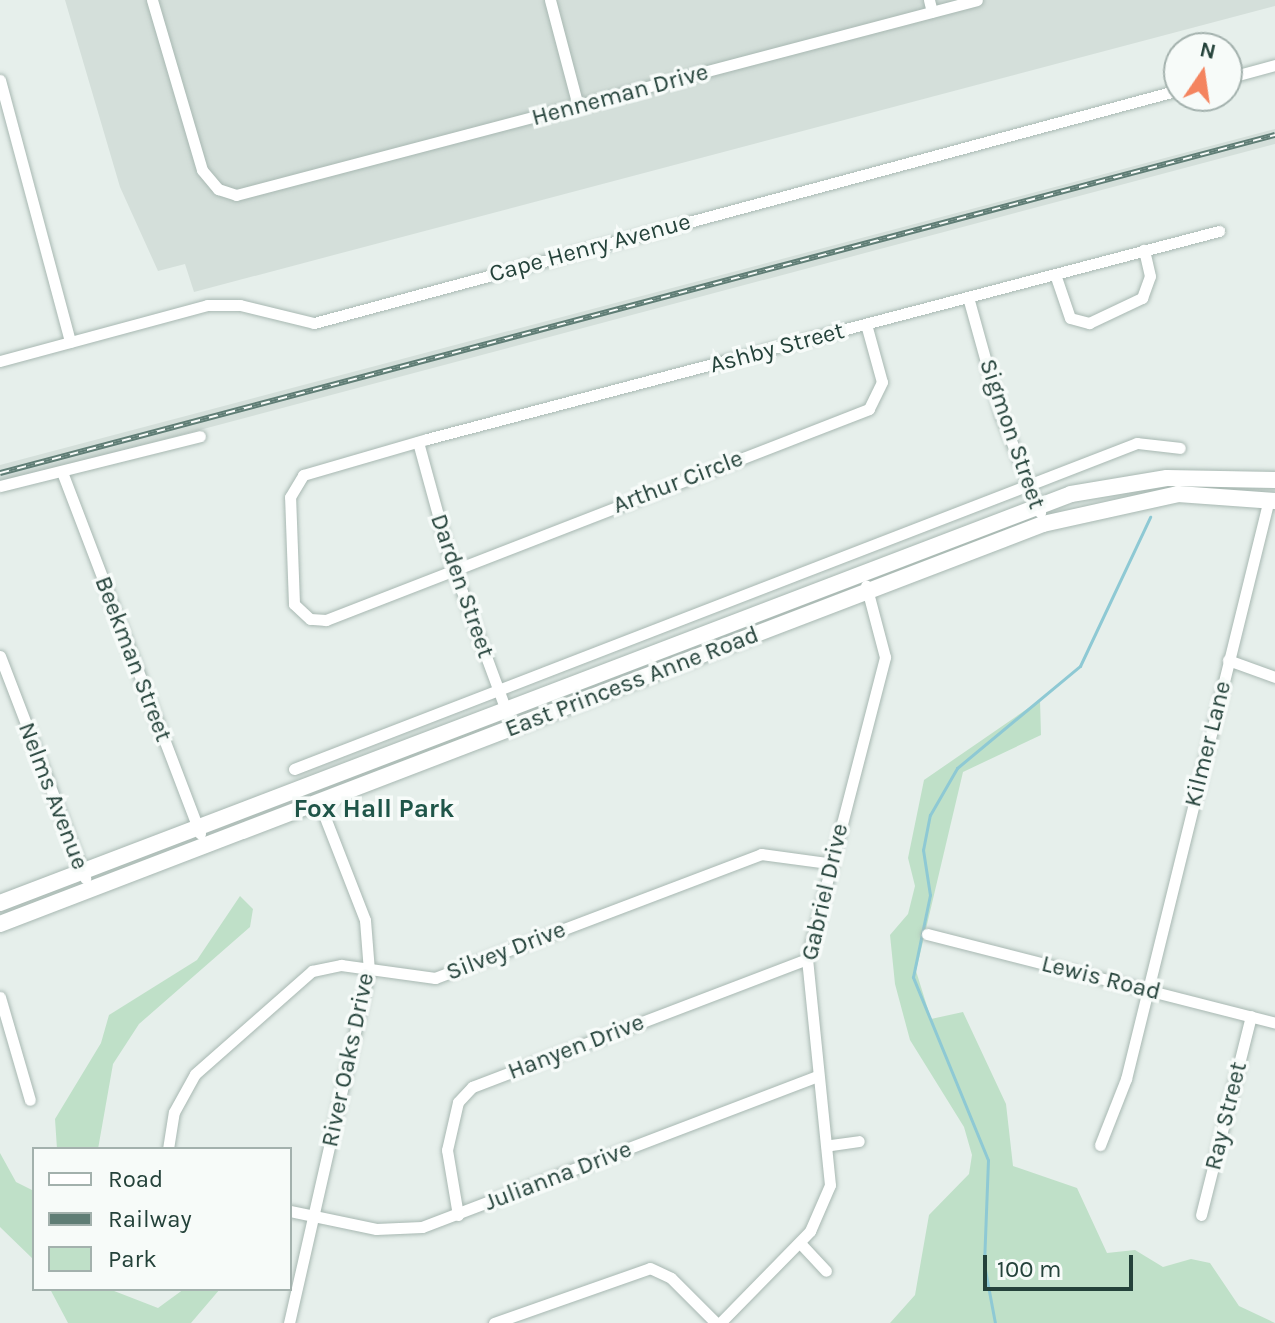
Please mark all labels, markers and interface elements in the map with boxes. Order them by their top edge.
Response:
north arrow [1163,32,1243,112]
text: N [1197,36,1219,65]
street label: Henneman Drive [529,58,711,132]
street label: Cape Henry Avenue [486,207,694,289]
street label: Ashby Street [707,316,847,380]
street label: Sigmon Street [973,355,1051,513]
street label: Arthur Circle [609,444,747,520]
street label: Darden Street [424,510,500,662]
street label: Beekman Street [88,572,178,746]
street label: East Princess Anne Road [501,620,763,744]
street label: Kilmer Lane [1178,678,1238,810]
street label: Nelms Avenue [12,718,94,874]
district label: Fox Hall Park [294,793,454,825]
street label: Gabriel Drive [795,821,855,963]
street label: Silvey Drive [442,915,570,987]
street label: Lewis Road [1039,949,1163,1007]
street label: River Oaks Drive [315,970,381,1150]
street label: Hanyen Drive [504,1008,648,1086]
street label: Ray Street [1199,1059,1253,1173]
street label: Julianna Drive [480,1135,636,1217]
legend [32,1147,292,1291]
text: Road [108,1165,163,1193]
text: Railway [108,1205,192,1233]
scale bar [987,1239,1137,1289]
text: Park [108,1245,157,1273]
text: 100 m [997,1255,1062,1283]

